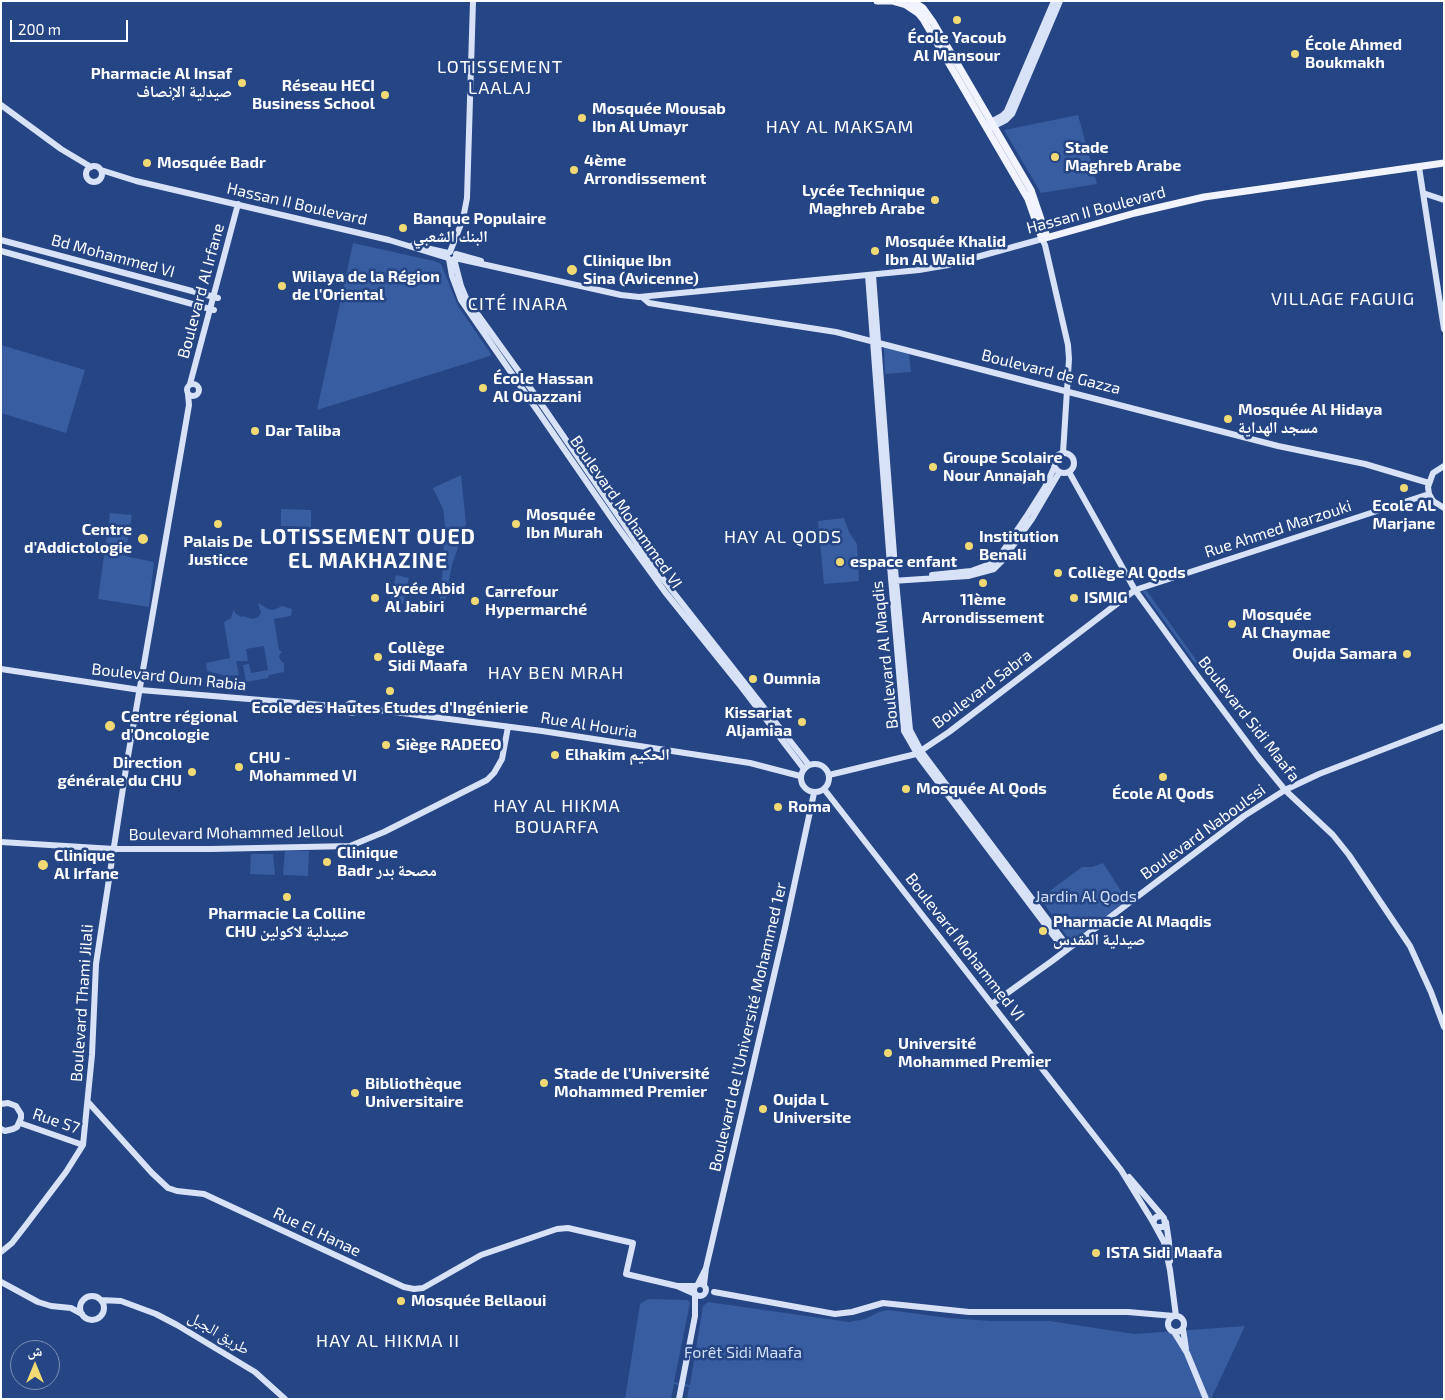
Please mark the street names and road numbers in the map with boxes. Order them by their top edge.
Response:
street label: Hassan II Boulevard [225,179,369,229]
street label: Hassan II Boulevard [1024,182,1168,238]
street label: Boulevard Al Irfane [174,221,228,361]
street label: Bd Mohammed VI [49,230,177,282]
street label: Boulevard de Gazza [979,345,1123,399]
street label: Boulevard Mohammed VI [566,432,686,592]
street label: Rue Ahmed Marzouki [1202,496,1354,562]
street label: Boulevard Al Maqdis [868,580,902,730]
street label: Boulevard Sabra [928,645,1036,733]
street label: Boulevard Sidi Maafa [1194,653,1304,785]
street label: Boulevard Oum Rabia [91,659,247,695]
street label: Rue Al Houria [539,708,639,742]
street label: Boulevard Naboulssi [1137,780,1269,884]
street label: Boulevard Mohammed Jelloul [129,822,343,844]
street label: Boulevard Mohammed VI [901,869,1029,1025]
street label: Boulevard de l'Université Mohammed 1er [705,880,791,1174]
street label: Boulevard Thami Jilali [67,923,97,1083]
street label: Rue S7 [30,1104,82,1138]
street label: Rue El Hanae [270,1203,364,1261]
street label: طريق الجبل [185,1307,253,1359]

